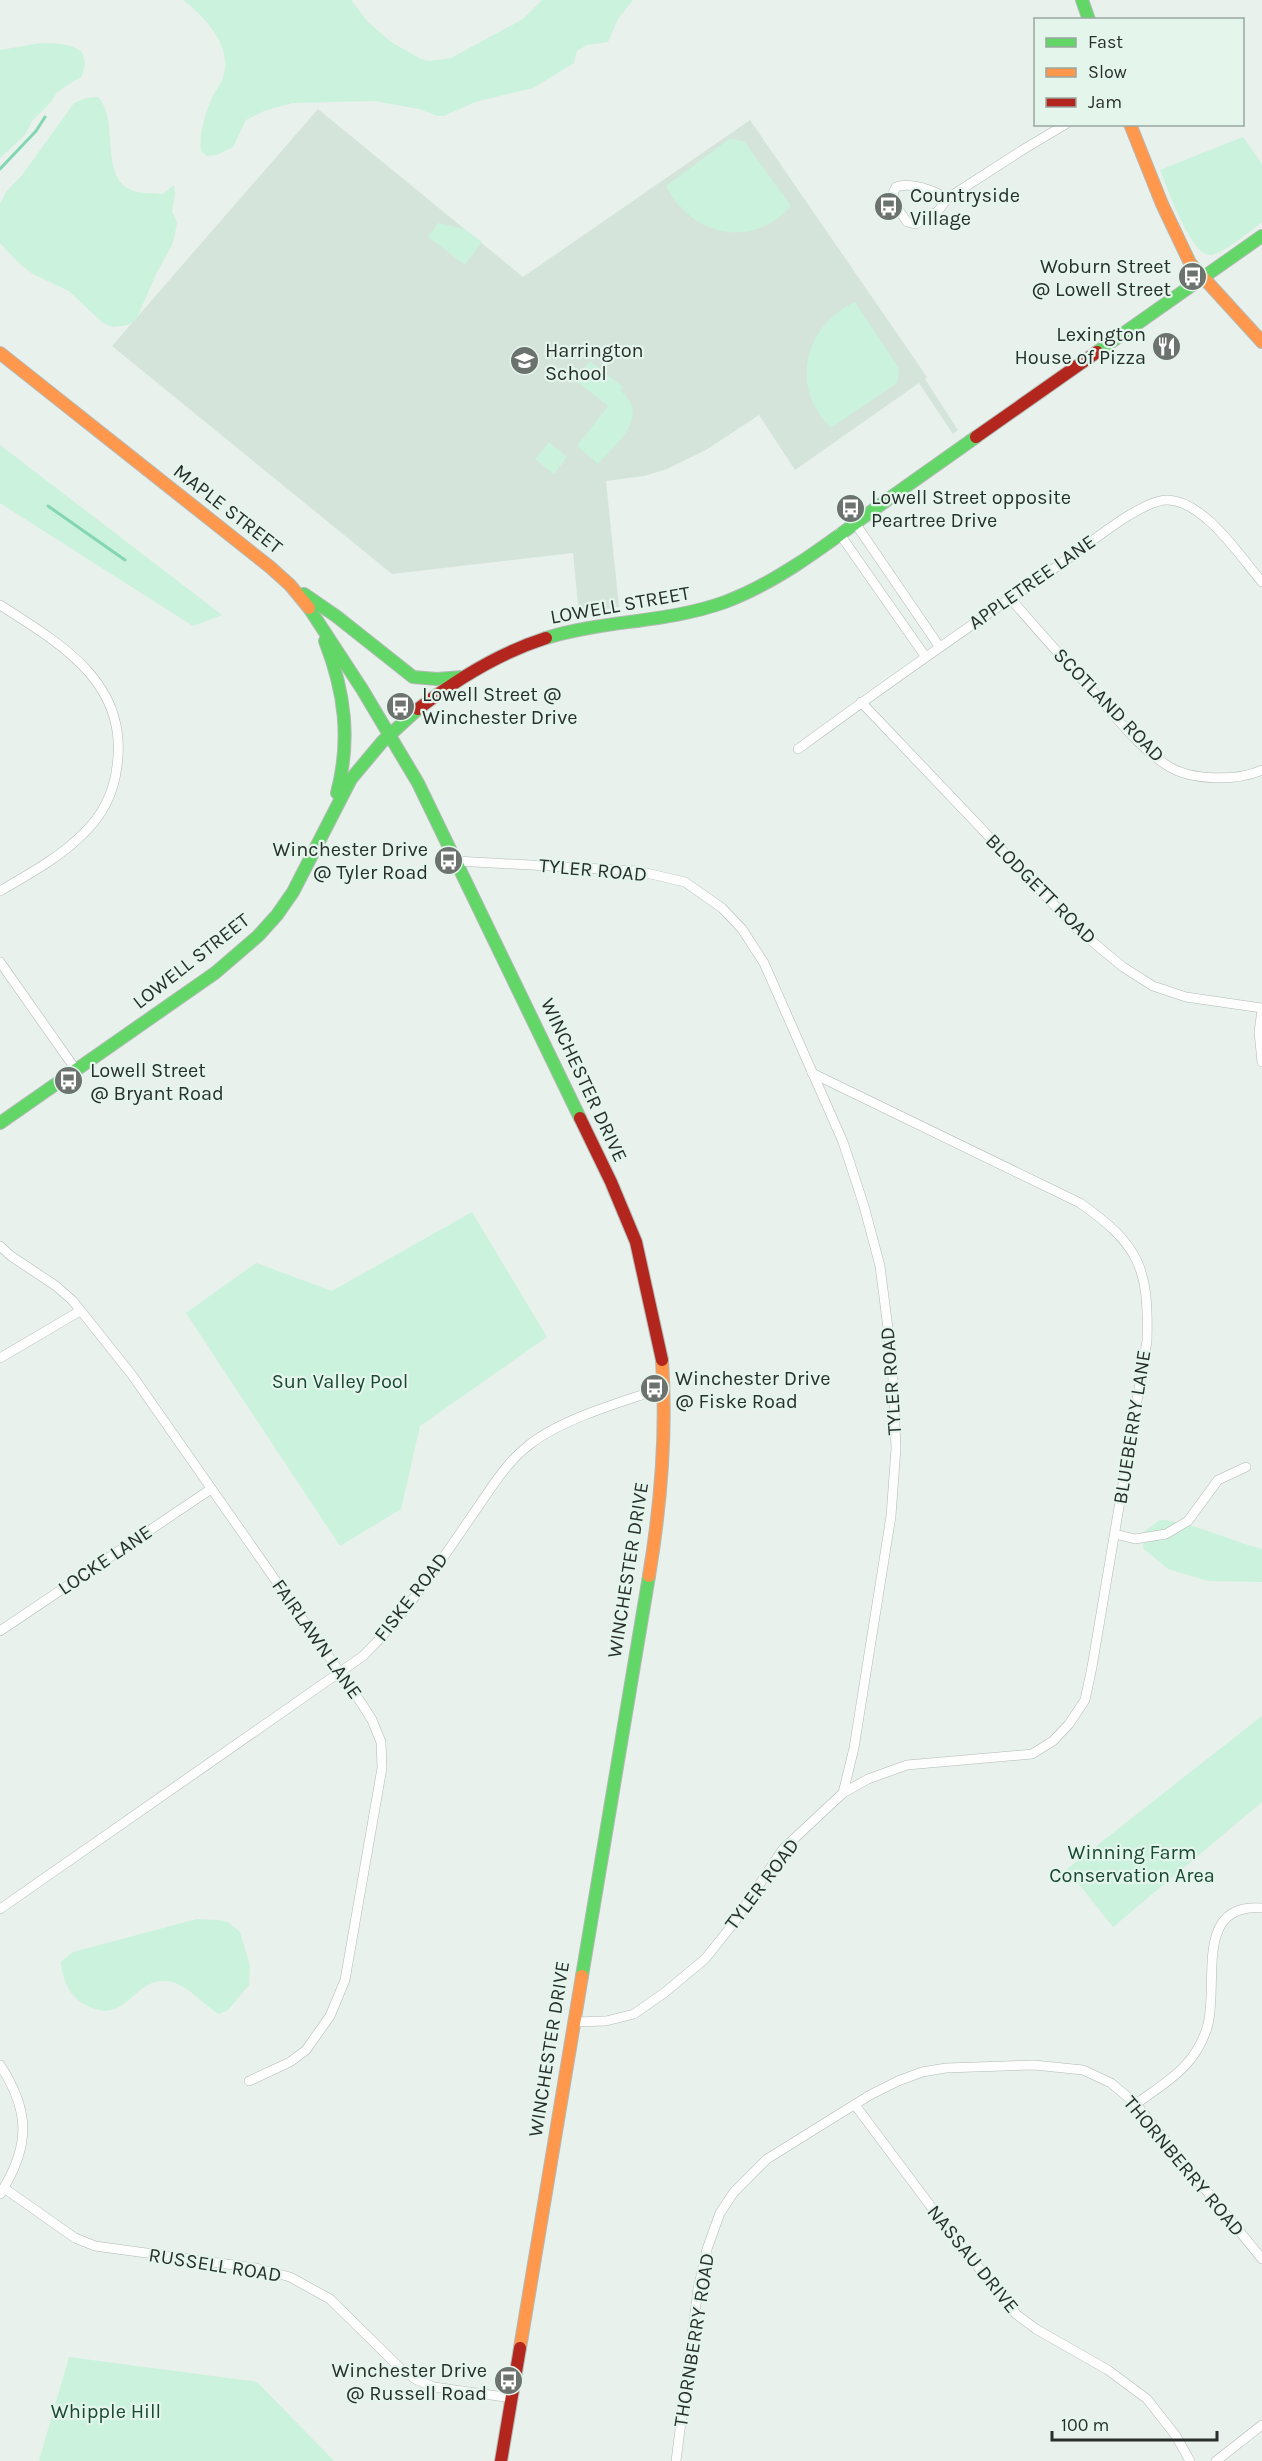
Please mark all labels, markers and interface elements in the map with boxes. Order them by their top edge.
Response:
legend [1034,18,1244,126]
text: Fast [1088,31,1123,53]
text: Slow [1088,61,1127,83]
text: Jam [1088,91,1122,113]
place label: Countryside Village [910,184,1020,230]
bus stop icon: Countryside Village [873,190,905,222]
place label: Woburn Street @ Lowell Street [1032,255,1171,301]
bus stop icon: Woburn Street @ Lowell Street [1176,261,1208,293]
place label: Lexington House of Pizza [1015,323,1146,369]
restaurant icon: Lexington House of Pizza [1151,330,1183,362]
place label: Harrington School [545,339,644,385]
school or university icon: Harrington School [508,345,540,377]
street label: MAPLE STREET [169,459,287,559]
place label: Lowell Street opposite Peartree Drive [871,486,1071,532]
bus stop icon: Lowell Street opposite Peartree Drive [834,493,866,525]
street label: APPLETREE LANE [964,530,1100,634]
street label: LOWELL STREET [548,581,692,629]
street label: SCOTLAND ROAD [1049,643,1169,767]
place label: Lowell Street @ Winchester Drive [422,683,578,729]
bus stop icon: Lowell Street @ Winchester Drive [385,690,417,722]
street label: BLODGETT ROAD [981,829,1101,949]
place label: Winchester Drive @ Tyler Road [272,838,428,884]
bus stop icon: Winchester Drive @ Tyler Road [433,844,465,876]
street label: TYLER ROAD [538,854,648,886]
street label: LOWELL STREET [128,908,254,1014]
street label: WINCHESTER DRIVE [536,995,632,1165]
place label: Lowell Street @ Bryant Road [90,1059,224,1105]
bus stop icon: Lowell Street @ Bryant Road [53,1065,85,1097]
street label: TYLER ROAD [876,1326,906,1436]
street label: BLUEBERRY LANE [1108,1348,1156,1506]
place label: Winchester Drive @ Fiske Road [675,1367,831,1413]
park label: Sun Valley Pool [272,1370,408,1393]
bus stop icon: Winchester Drive @ Fiske Road [638,1373,670,1405]
street label: WINCHESTER DRIVE [603,1480,653,1660]
street label: LOCKE LANE [54,1520,156,1600]
street label: FISKE ROAD [369,1548,453,1646]
street label: FAIRLAWN LANE [267,1575,367,1703]
street label: TYLER ROAD [720,1834,804,1934]
park label: Winning Farm Conservation Area [1049,1841,1215,1887]
street label: WINCHESTER DRIVE [524,1959,574,2139]
street label: THORNBERRY ROAD [1119,2091,1249,2241]
street label: NASSAU DRIVE [922,2200,1024,2318]
street label: RUSSELL ROAD [147,2243,283,2287]
street label: THORNBERRY ROAD [669,2251,719,2429]
place label: Winchester Drive @ Russell Road [331,2359,487,2405]
bus stop icon: Winchester Drive @ Russell Road [492,2365,524,2397]
park label: Whipple Hill [51,2400,161,2423]
scale bar [1052,2404,1217,2442]
text: 100 m [1061,2414,1109,2436]

